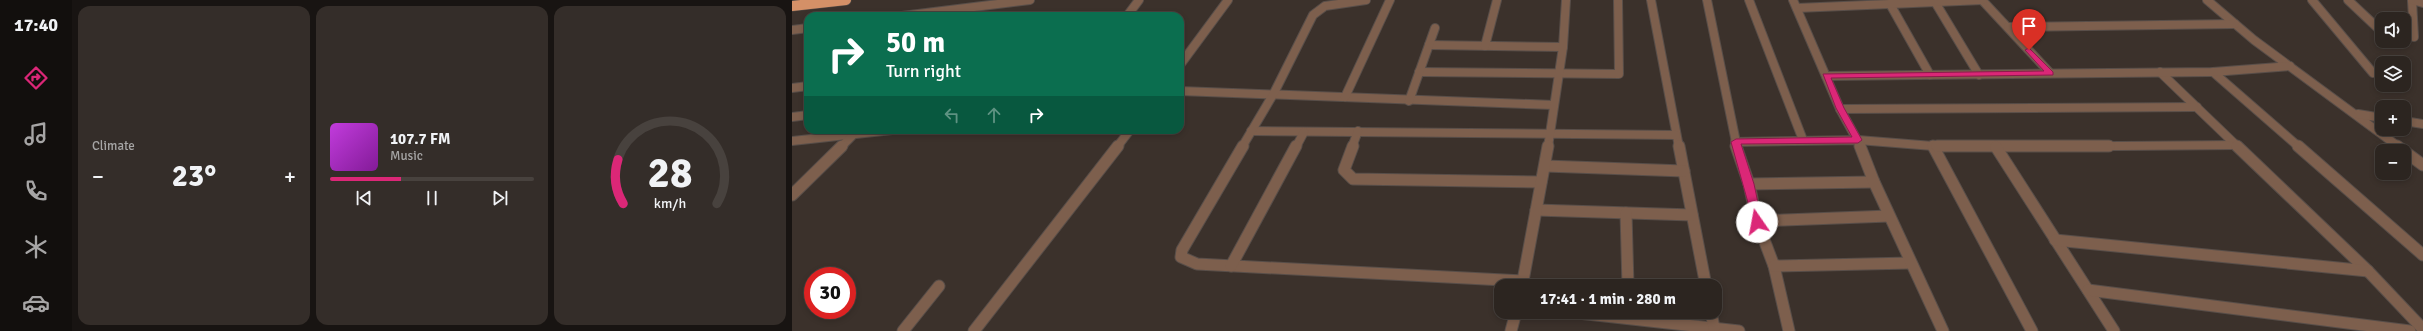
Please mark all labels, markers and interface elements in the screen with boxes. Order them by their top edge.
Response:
pin [2012,9,2046,50]
map controls [2375,12,2411,180]
button: sound [2375,12,2411,48]
text: 17:40 [14,14,58,36]
icon: arrive [2018,15,2040,37]
text: 50 m [886,26,945,60]
icon: right [820,28,872,80]
button: layers [2375,56,2411,92]
text: Turn right [886,60,961,82]
icon: directions [22,64,50,92]
button: + [2375,100,2411,136]
icon: left [941,104,963,126]
icon: ahead [983,104,1005,126]
icon: right [1025,104,1047,126]
icon: music [22,120,50,148]
text: 107.7 FM [390,130,451,148]
text: Climate [92,138,135,154]
button: − [2375,144,2411,180]
text: 28 [648,147,692,198]
text: Music [390,148,423,164]
text: 23° [172,158,216,195]
text: − [92,163,104,190]
text: + [284,163,296,190]
icon: phone [22,177,50,205]
icon: previous [353,187,375,209]
icon: pause [421,187,443,209]
icon: next [489,187,511,209]
text: km/h [654,194,686,211]
position arrow [1736,201,1778,243]
icon: climate [22,233,50,261]
speed limit sign: 30 [804,267,856,319]
icon: car [22,289,50,317]
text: 17:41 · 1 min · 280 m [1540,290,1676,308]

